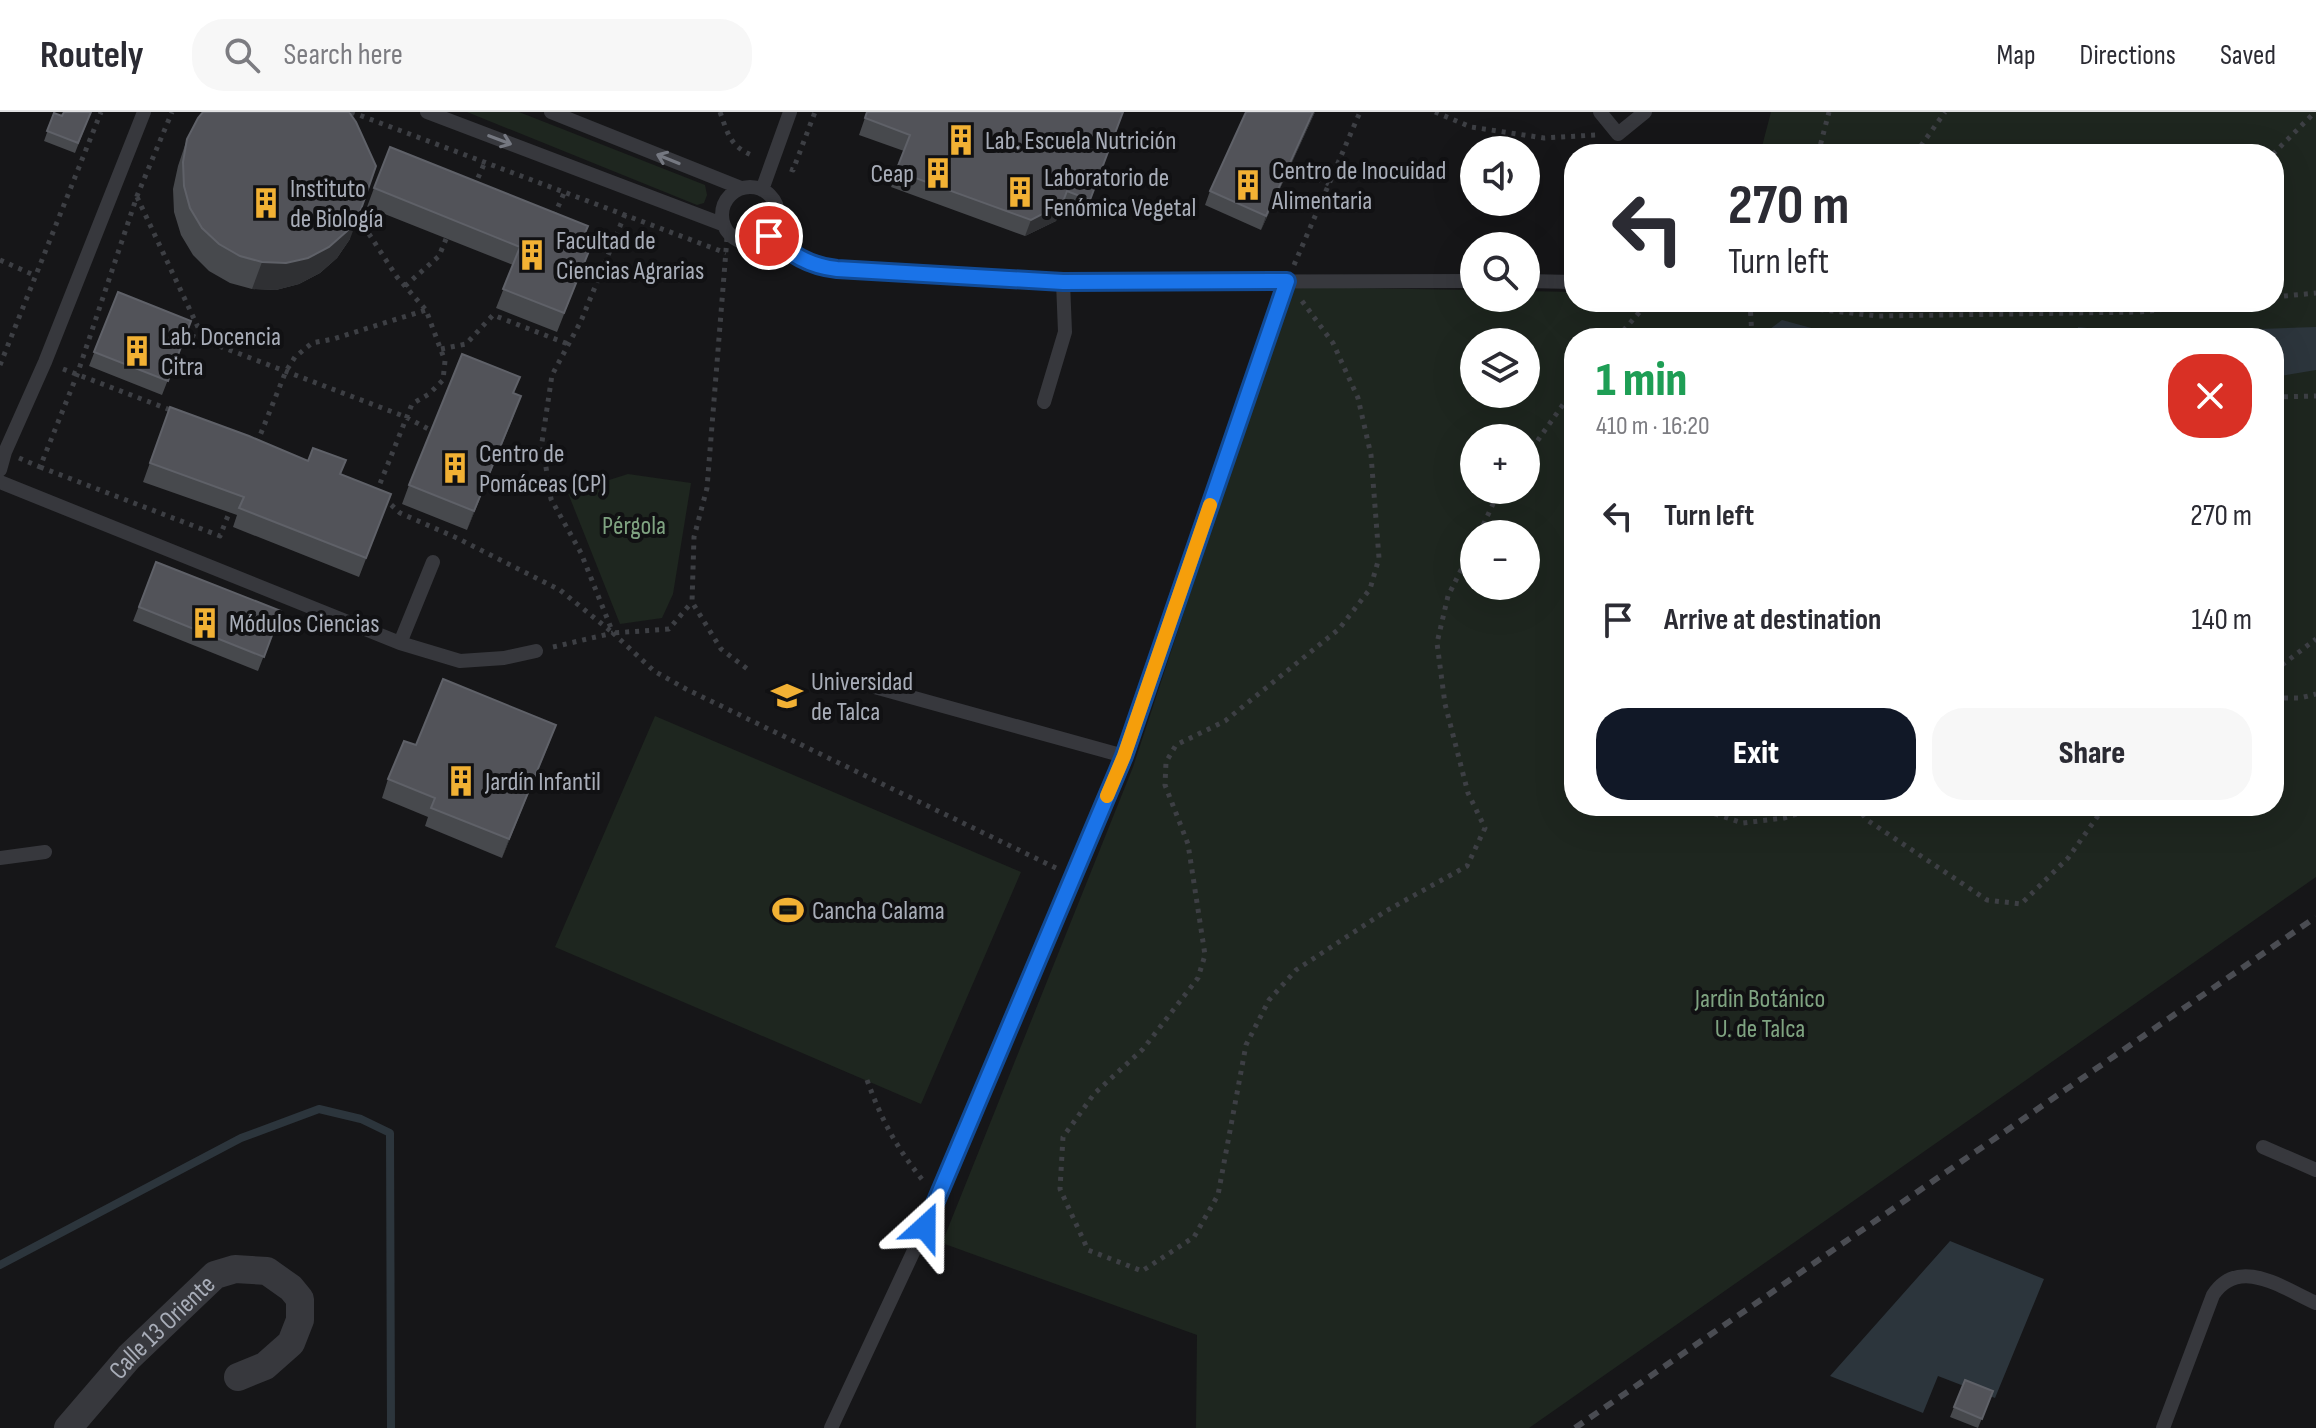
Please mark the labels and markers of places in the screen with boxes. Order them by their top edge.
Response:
building icon: Lab. Escuela Nutrición [944,123,978,157]
place label: Lab. Escuela Nutrición [985,126,1177,157]
building icon: Ceap [921,156,955,190]
place label: Centro de Inocuidad Alimentaria [1271,156,1446,217]
place label: Ceap [870,159,914,190]
place label: Laboratorio de Fenómica Vegetal [1044,163,1196,224]
building icon: Centro de Inocuidad Alimentaria [1231,168,1265,202]
place label: Instituto de Biología [290,174,383,235]
building icon: Laboratorio de Fenómica Vegetal [1003,175,1037,209]
building icon: Instituto de Biología [249,186,283,220]
pin [735,202,803,270]
place label: Facultad de Ciencias Agrarias [556,226,704,287]
building icon: Facultad de Ciencias Agrarias [515,238,549,272]
place label: Lab. Docencia Citra [161,322,281,383]
building icon: Lab. Docencia Citra [120,334,154,368]
place label: Centro de Pomáceas (CP) [479,439,607,500]
building icon: Centro de Pomáceas (CP) [438,451,472,485]
building icon: Módulos Ciencias [188,606,222,640]
place label: Módulos Ciencias [229,609,380,640]
place label: Universidad de Talca [811,667,913,728]
school or university icon: Universidad de Talca [770,679,804,713]
building icon: Jardín Infantil [444,764,478,798]
place label: Jardín Infantil [484,767,601,798]
sports icon: Cancha Calama [771,893,805,927]
place label: Cancha Calama [812,896,945,927]

